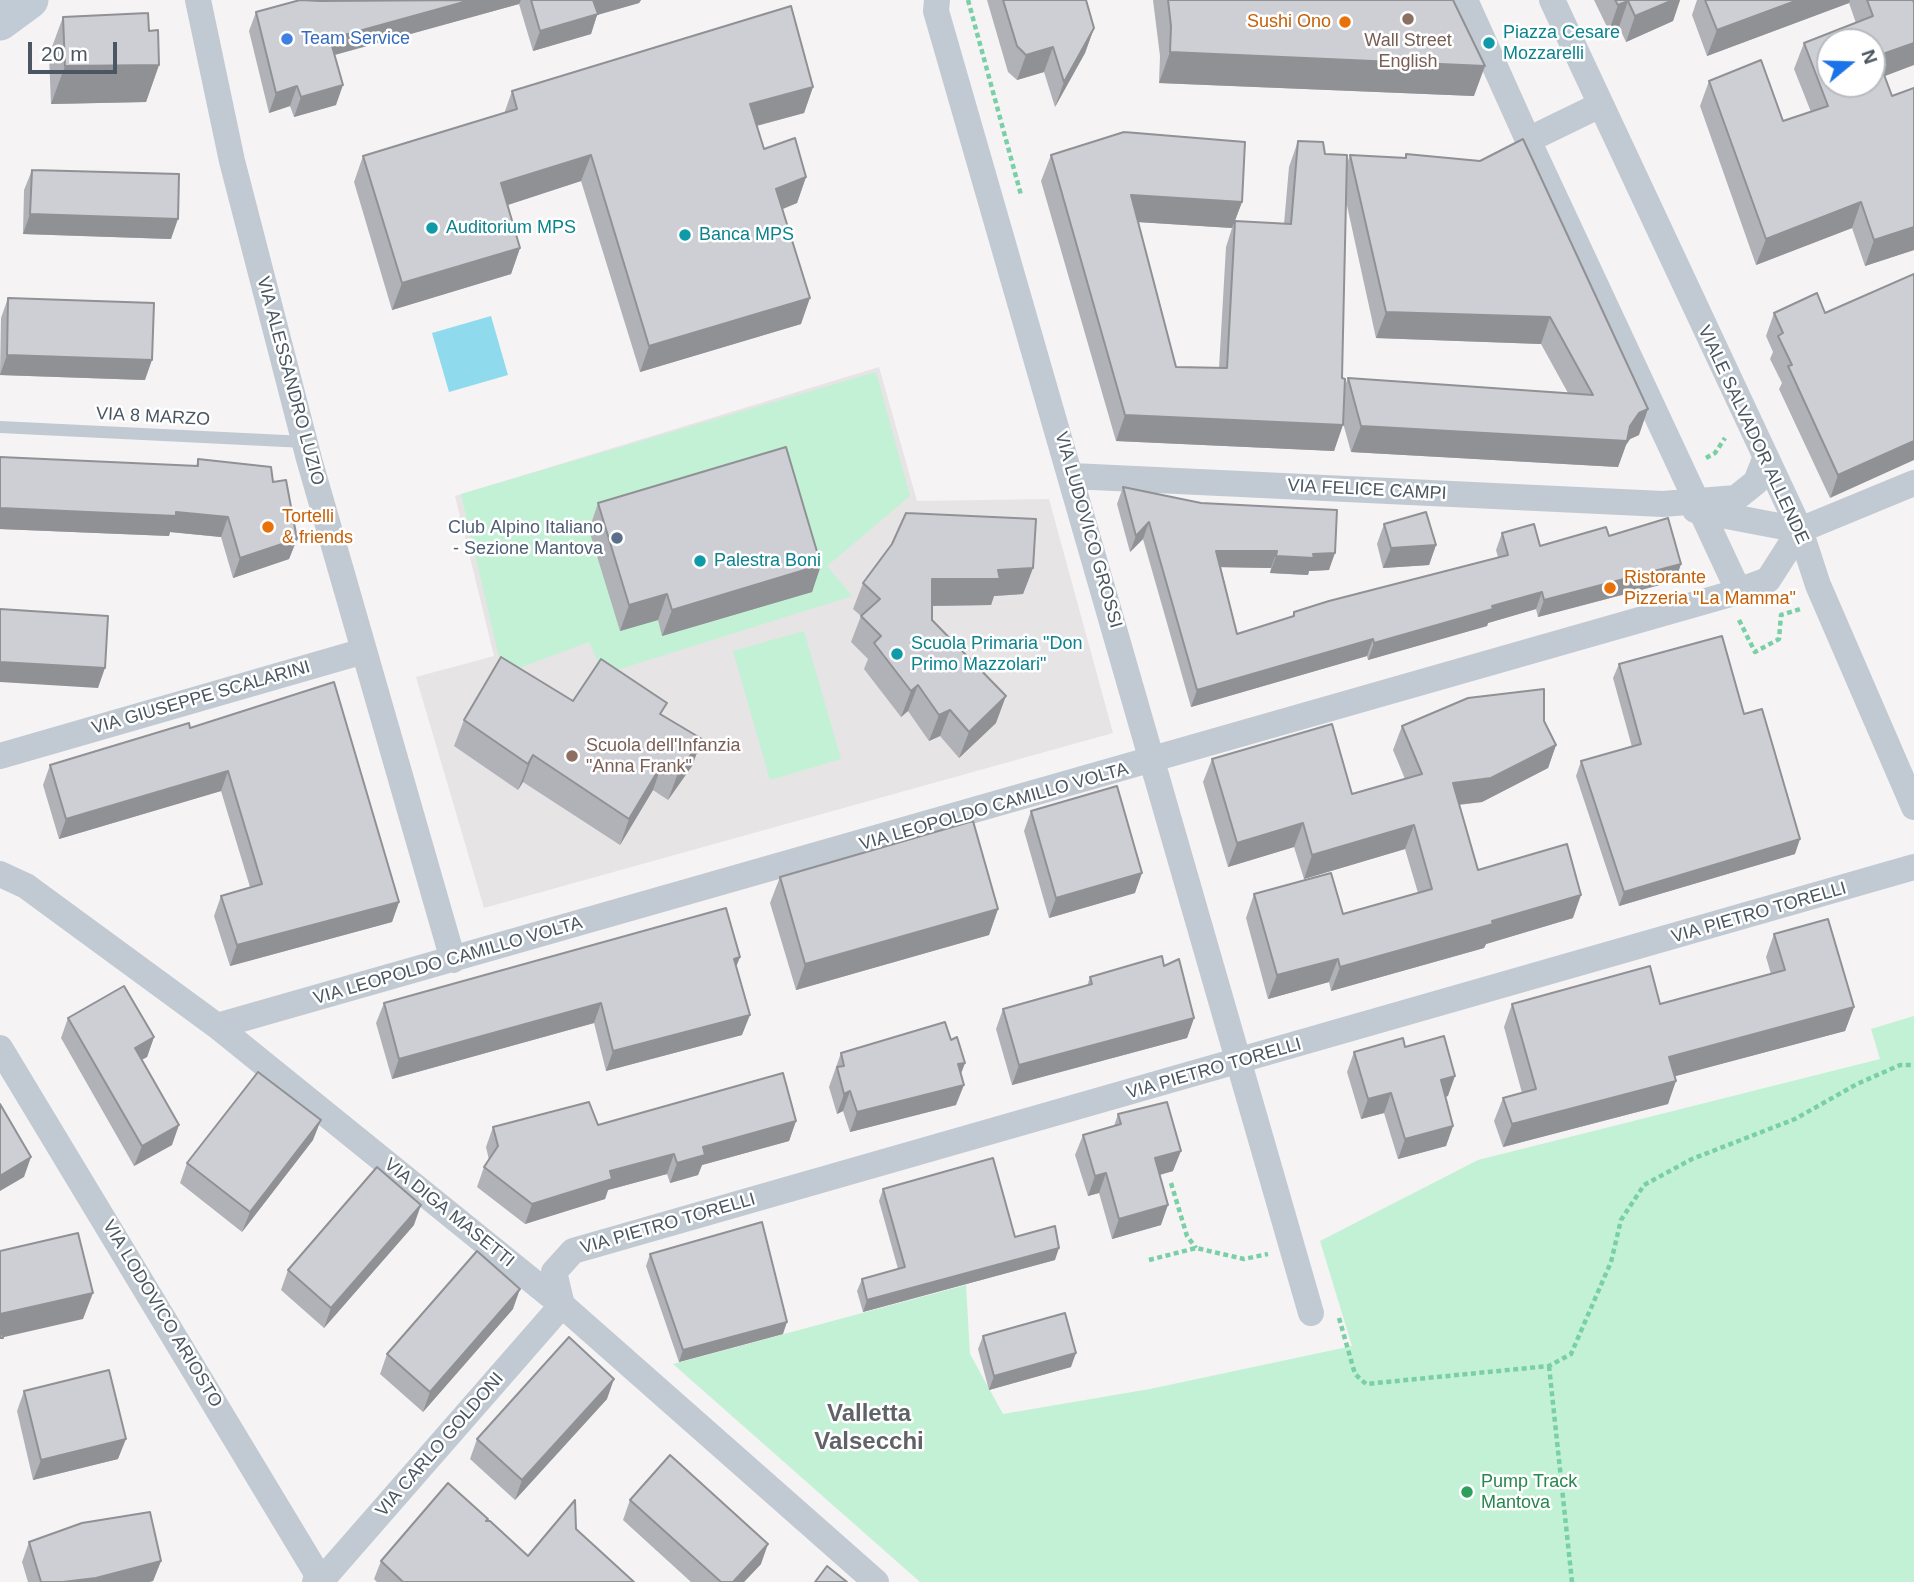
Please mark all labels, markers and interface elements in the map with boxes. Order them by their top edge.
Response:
place label: Sushi Ono [1247,11,1331,33]
marker: Wall Street English [1400,11,1416,27]
marker: Sushi Ono [1337,14,1353,30]
place label: Piazza Cesare Mozzarelli [1503,22,1620,64]
scale bar [32,28,121,72]
place label: Team Service [301,28,410,50]
north arrow [1816,28,1886,98]
place label: Wall Street English [1364,30,1452,72]
marker: Team Service [279,31,295,47]
marker: Piazza Cesare Mozzarelli [1481,35,1497,51]
text: 20 m [41,42,88,65]
text: N [1857,47,1882,67]
place label: Auditorium MPS [446,217,576,239]
marker: Auditorium MPS [424,220,440,236]
place label: Banca MPS [699,224,794,246]
marker: Banca MPS [677,227,693,243]
street label: VIA ALESSANDRO LUZIO [252,274,328,488]
street label: VIALE SALVADOR ALLENDE [1693,322,1813,548]
street label: VIA 8 MARZO [96,403,210,431]
street label: VIA LUDOVICO GROSSI [1050,429,1126,631]
street label: VIA FELICE CAMPI [1287,475,1447,505]
place label: Tortelli & friends [282,506,353,548]
place label: Club Alpino Italiano - Sezione Mantova [448,517,603,560]
marker: Tortelli & friends [260,519,276,535]
marker: Club Alpino Italiano - Sezione Mantova [609,530,625,546]
place label: Palestra Boni [714,550,821,572]
marker: Palestra Boni [692,553,708,569]
place label: Ristorante Pizzeria "La Mamma" [1624,567,1796,610]
marker: Ristorante Pizzeria "La Mamma" [1602,580,1618,596]
place label: Scuola Primaria "Don Primo Mazzolari" [911,633,1082,676]
marker: Scuola Primaria "Don Primo Mazzolari" [889,646,905,662]
street label: VIA GIUSEPPE SCALARINI [89,656,313,740]
place label: Scuola dell'Infanzia "Anna Frank" [586,735,741,778]
marker: Scuola dell'Infanzia "Anna Frank" [564,748,580,764]
street label: VIA LEOPOLDO CAMILLO VOLTA [857,758,1131,856]
street label: VIA PIETRO TORELLI [1669,878,1849,948]
street label: VIA LEOPOLDO CAMILLO VOLTA [311,912,585,1010]
street label: VIA PIETRO TORELLI [1124,1034,1304,1104]
street label: VIA DIGA MASETTI [380,1154,518,1272]
street label: VIA PIETRO TORELLI [578,1189,758,1259]
street label: VIA LODOVICO ARIOSTO [97,1216,227,1412]
street label: VIA CARLO GOLDONI [371,1368,509,1522]
district label: Valletta Valsecchi [814,1400,924,1456]
place label: Pump Track Mantova [1481,1471,1577,1514]
marker: Pump Track Mantova [1459,1484,1475,1500]

